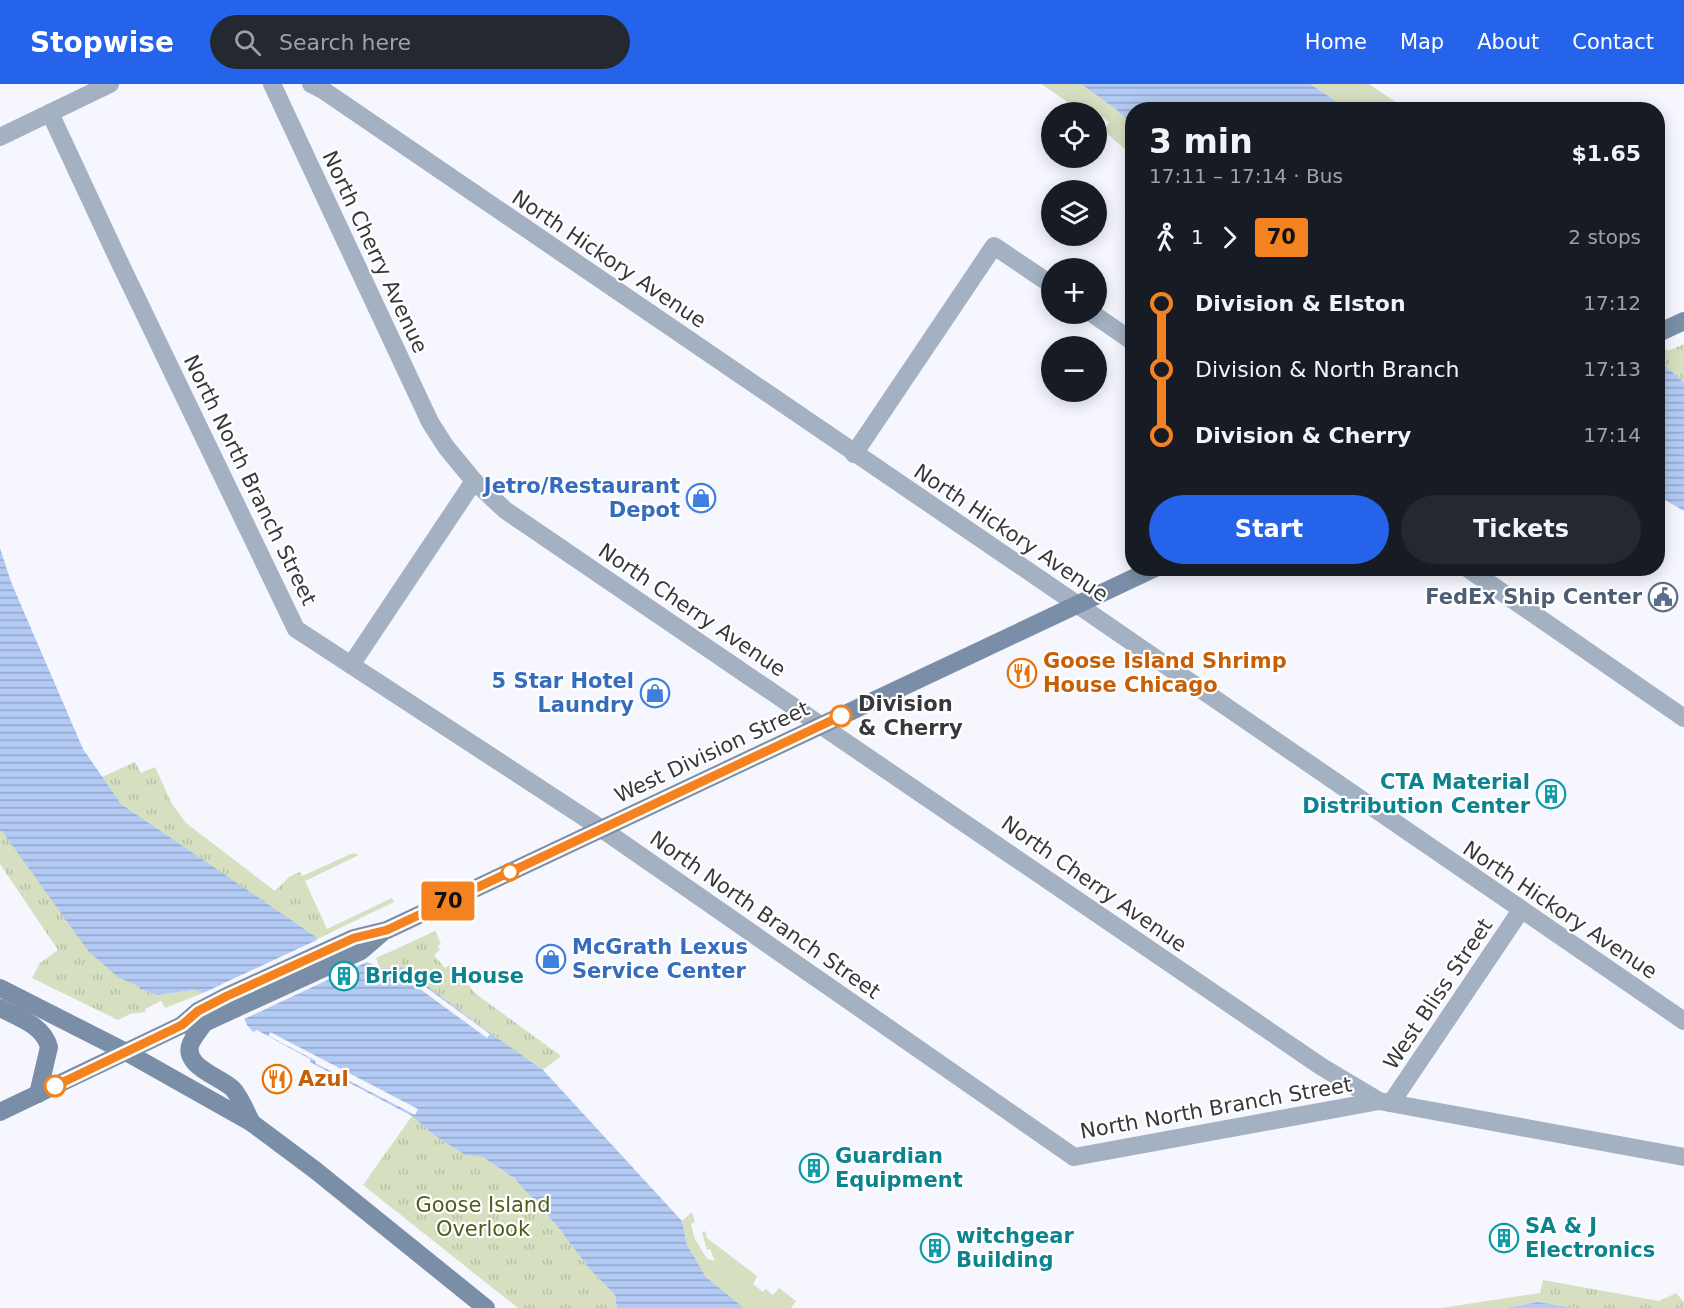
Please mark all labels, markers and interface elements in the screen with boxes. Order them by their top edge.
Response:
search box [210,15,630,69]
text: Stopwise [30,26,174,59]
icon: search [231,26,264,59]
text: Search here [279,30,411,55]
text: Home [1305,30,1367,54]
text: Map [1400,30,1444,54]
text: About [1477,30,1539,54]
text: Contact [1572,30,1654,54]
map controls [1041,102,1107,402]
button: locate [1041,102,1107,168]
text: 3 min [1149,122,1253,161]
text: $1.65 [1571,141,1641,166]
street label: North Cherry Avenue [318,147,432,357]
text: 17:11 – 17:14 · Bus [1149,164,1343,188]
button: layers [1041,180,1107,246]
street label: North Hickory Avenue [508,185,710,333]
icon: walk [1149,221,1182,254]
icon: forward [1213,221,1246,254]
text: 1 [1191,225,1204,249]
text: 70 [1267,225,1296,249]
text: 2 stops [1568,225,1641,249]
button: + [1041,258,1107,324]
text: Division & Elston [1195,291,1406,316]
text: 17:12 [1583,291,1641,315]
button: − [1041,336,1107,402]
street label: North North Branch Street [179,351,321,609]
text: Division & North Branch [1195,357,1459,382]
text: 17:13 [1583,357,1641,381]
text: Division & Cherry [1195,423,1411,448]
text: 17:14 [1583,423,1641,447]
street label: North Hickory Avenue [910,459,1112,607]
place label: Jetro/Restaurant Depot [482,474,680,522]
shop icon: Jetro/Restaurant Depot [685,482,717,514]
button: Start [1149,495,1389,564]
button: Tickets [1401,495,1641,564]
street label: North Cherry Avenue [594,538,790,682]
public building icon: FedEx Ship Center [1647,581,1679,613]
place label: FedEx Ship Center [1425,585,1643,609]
place label: Goose Island Shrimp House Chicago [1043,649,1287,697]
restaurant icon: Goose Island Shrimp House Chicago [1006,657,1038,689]
place label: 5 Star Hotel Laundry [492,669,634,717]
shop icon: 5 Star Hotel Laundry [639,677,671,709]
place label: Division & Cherry [858,692,963,740]
street label: West Division Street [611,696,813,808]
marker: Division & Cherry [830,705,852,727]
place label: CTA Material Distribution Center [1302,770,1531,818]
building icon: CTA Material Distribution Center [1535,778,1567,810]
street label: North Cherry Avenue [997,811,1191,957]
street label: North North Branch Street [645,826,885,1004]
street label: North Hickory Avenue [1459,836,1661,984]
unlabelled marker [501,863,519,881]
line badge: 70 [421,882,475,920]
text: 70 [433,889,463,913]
street label: West Bliss Street [1379,914,1497,1074]
place label: McGrath Lexus Service Center [572,935,748,983]
shop icon: McGrath Lexus Service Center [535,943,567,975]
building icon: Bridge House [328,960,360,992]
place label: Bridge House [365,964,524,988]
restaurant icon: Azul [261,1063,293,1095]
place label: Azul [298,1067,349,1091]
street label: North North Branch Street [1078,1072,1354,1144]
unlabelled marker [44,1075,66,1097]
place label: Guardian Equipment [835,1144,963,1192]
building icon: Guardian Equipment [798,1152,830,1184]
park label: Goose Island Overlook [416,1193,550,1241]
place label: SA & J Electronics [1525,1214,1655,1262]
building icon: SA & J Electronics [1488,1222,1520,1254]
place label: witchgear Building [956,1224,1074,1272]
building icon: witchgear Building [919,1232,951,1264]

